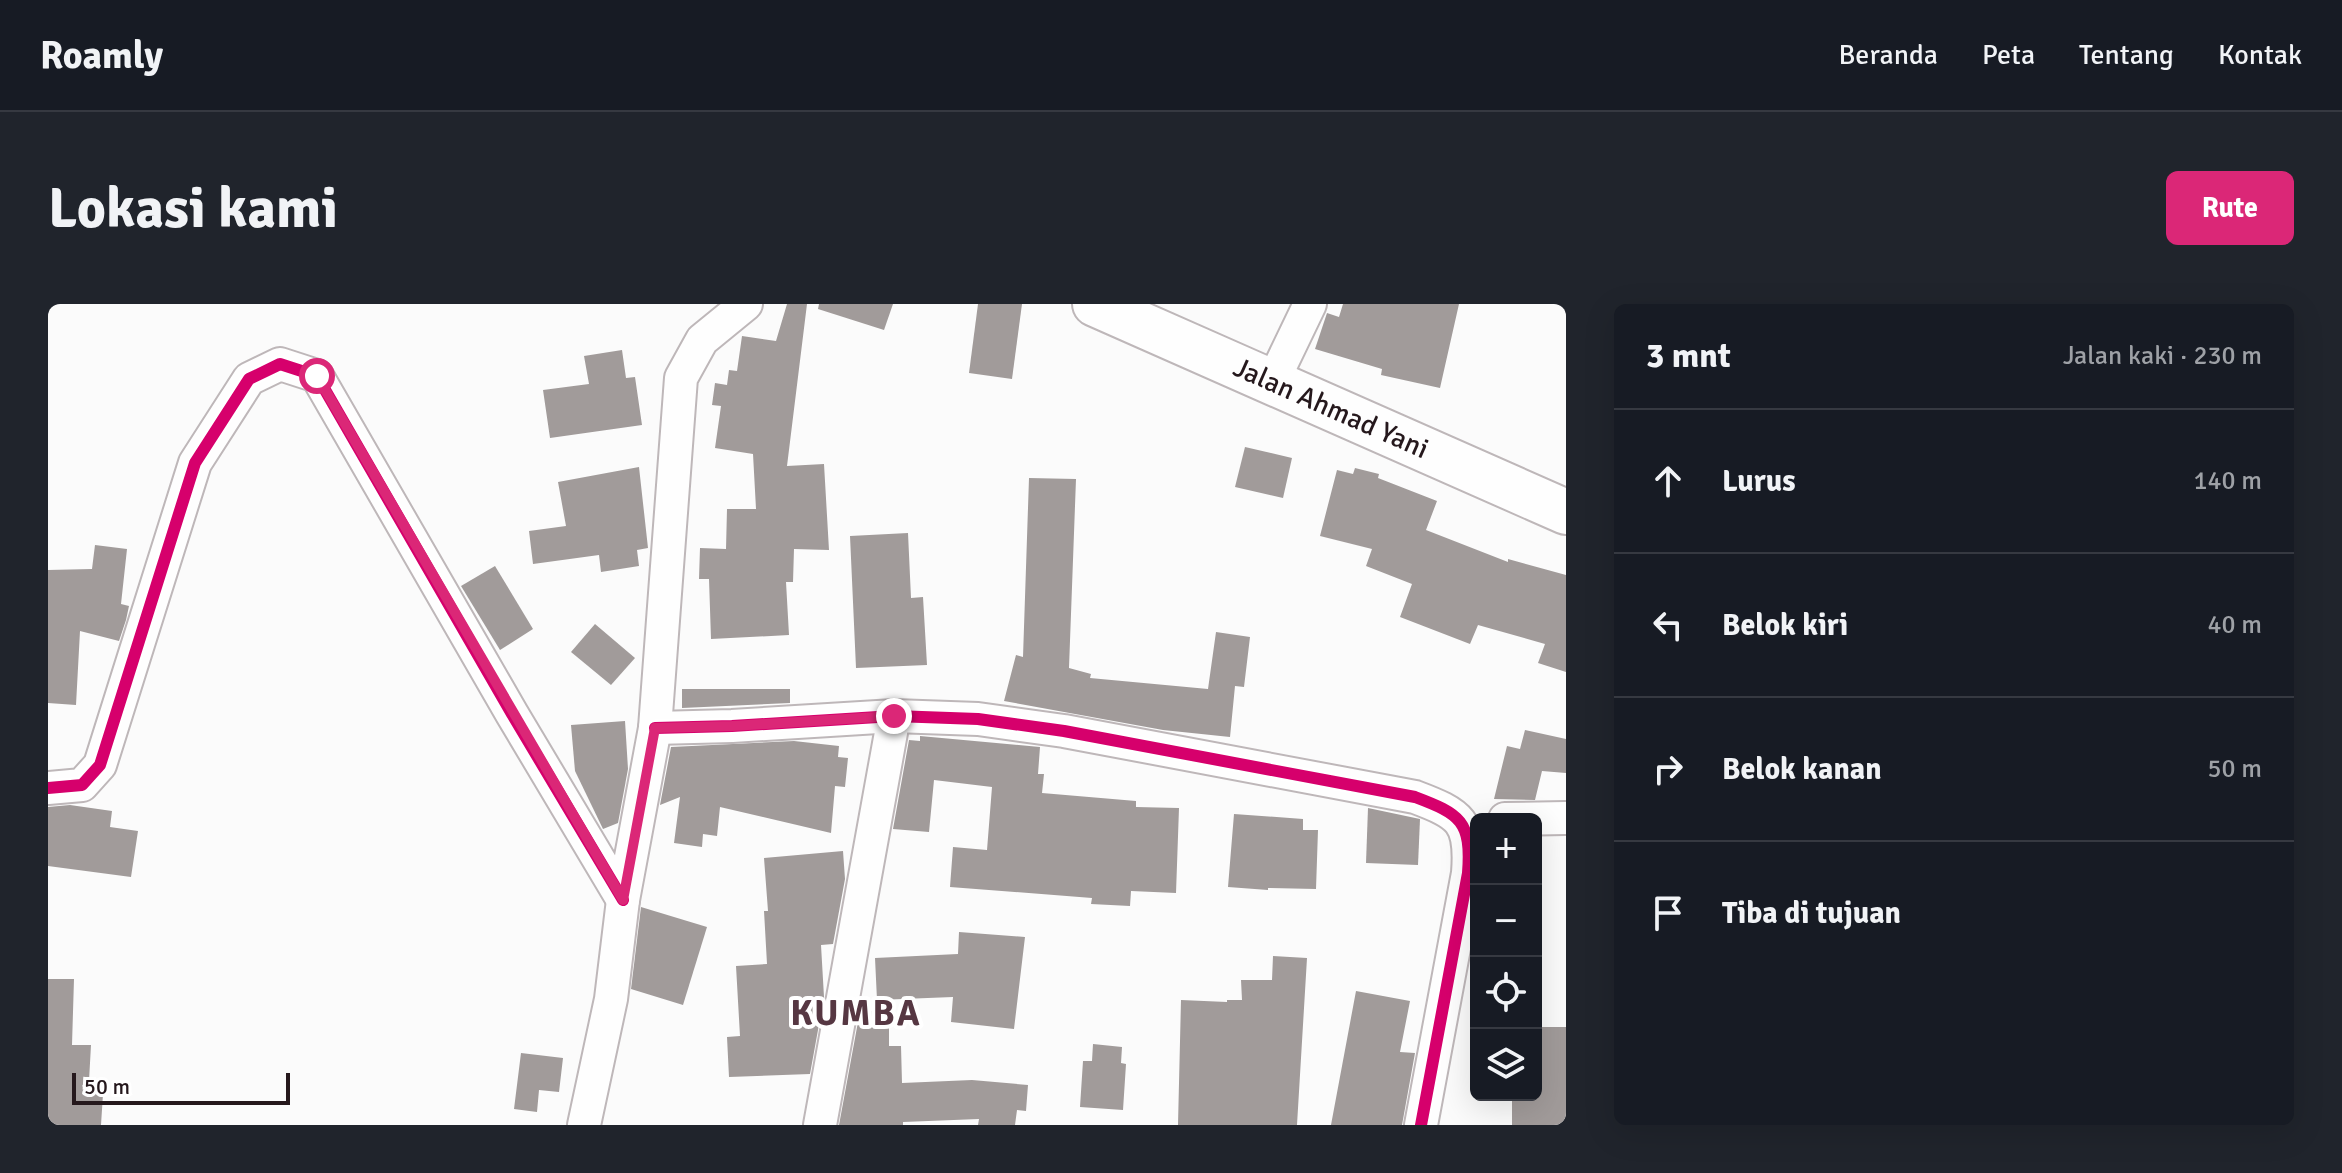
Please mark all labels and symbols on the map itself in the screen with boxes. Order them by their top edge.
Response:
street label: Jalan Ahmad Yani [1228,350,1434,466]
route start [299,358,335,394]
route end [876,698,912,734]
district label: KUMBA [790,991,922,1036]
scale bar [72,1069,290,1105]

